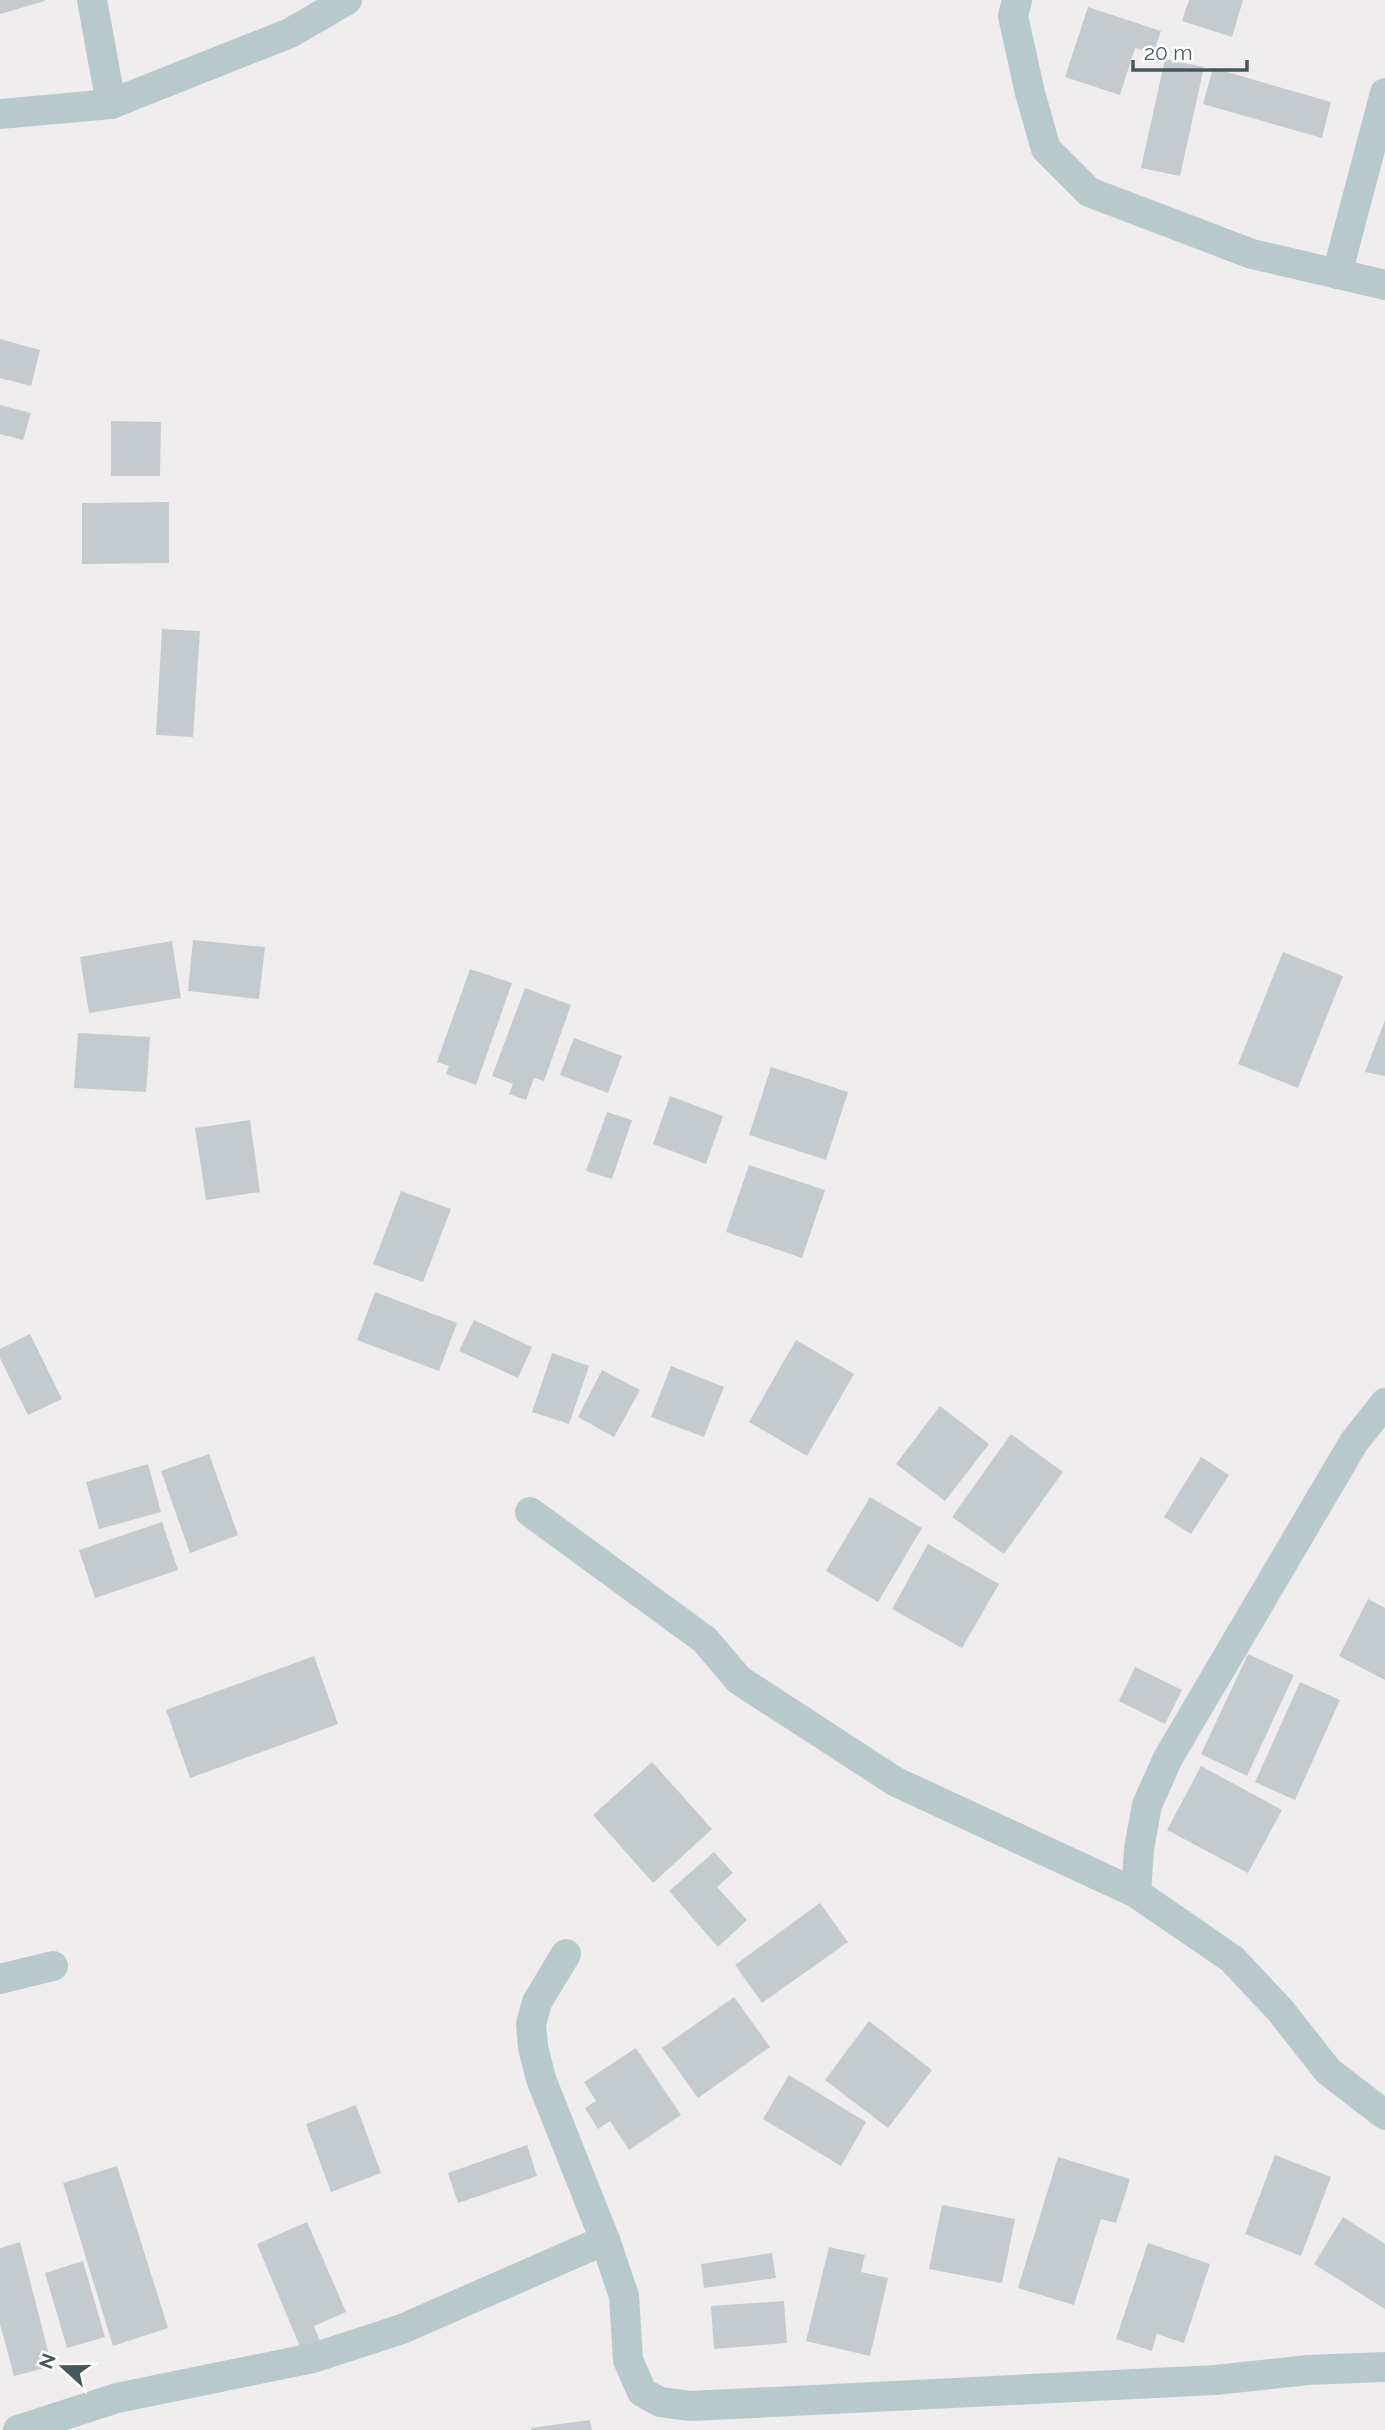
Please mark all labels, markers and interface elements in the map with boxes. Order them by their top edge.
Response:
scale bar [1133,28,1247,72]
text: 20 m [1144,40,1192,65]
north arrow [28,2332,98,2402]
text: N [34,2350,60,2372]

